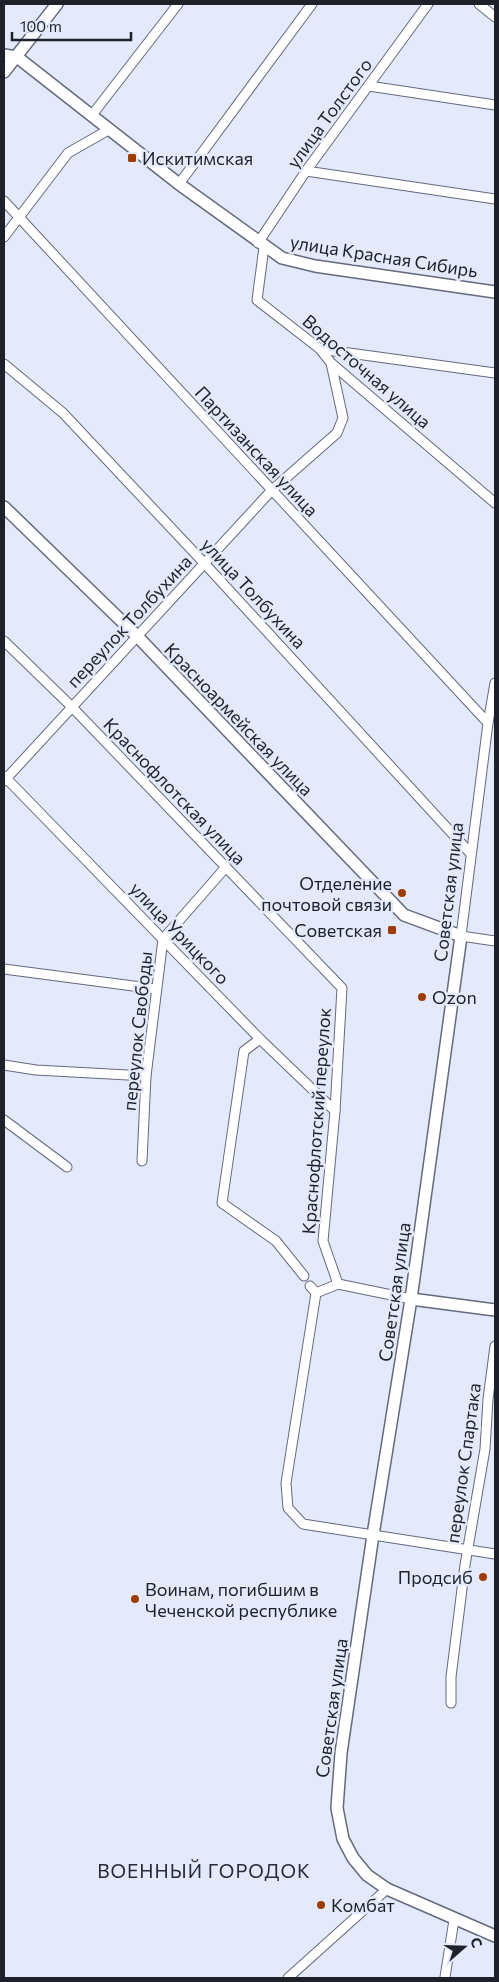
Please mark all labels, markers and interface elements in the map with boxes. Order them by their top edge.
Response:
scale bar [12,10,131,42]
text: 100 m [20,17,62,35]
street label: улица Толстого [282,54,376,172]
place label: Искитимская [142,147,253,169]
marker: Искитимская [126,152,138,164]
street label: улица Красная Сибирь [289,230,479,282]
street label: Водосточная улица [298,309,436,433]
street label: Партизанская улица [191,381,323,521]
street label: улица Толбухина [197,533,311,653]
street label: переулок Толбухина [62,550,196,692]
street label: Красноармейская улица [160,638,318,800]
street label: Краснофлотская улица [99,713,251,869]
street label: Советская улица [429,821,467,963]
place label: Отделение почтовой связи [261,872,392,915]
street label: улица Урицкого [126,877,234,989]
marker: Отделение почтовой связи [396,887,408,899]
place label: Советская [294,919,382,941]
marker: Советская [386,924,398,936]
street label: переулок Свободы [118,950,156,1112]
place label: Ozon [432,986,477,1008]
marker: Ozon [416,991,428,1003]
street label: Краснофлотский переулок [297,1007,335,1235]
street label: Советская улица [373,1221,415,1363]
street label: переулок Спартака [441,1381,485,1545]
place label: Продсиб [398,1566,473,1588]
marker: Продсиб [477,1571,489,1583]
place label: Воинам, погибшим в Чеченской республике [145,1578,337,1621]
marker: Воинам, погибшим в Чеченской республике [129,1593,141,1605]
street label: Советская улица [310,1637,352,1779]
district label: ВОЕННЫЙ ГОРОДОК [97,1859,311,1882]
place label: Комбат [331,1894,395,1916]
marker: Комбат [315,1899,327,1911]
north arrow [439,1922,489,1972]
text: С [467,1935,486,1950]

